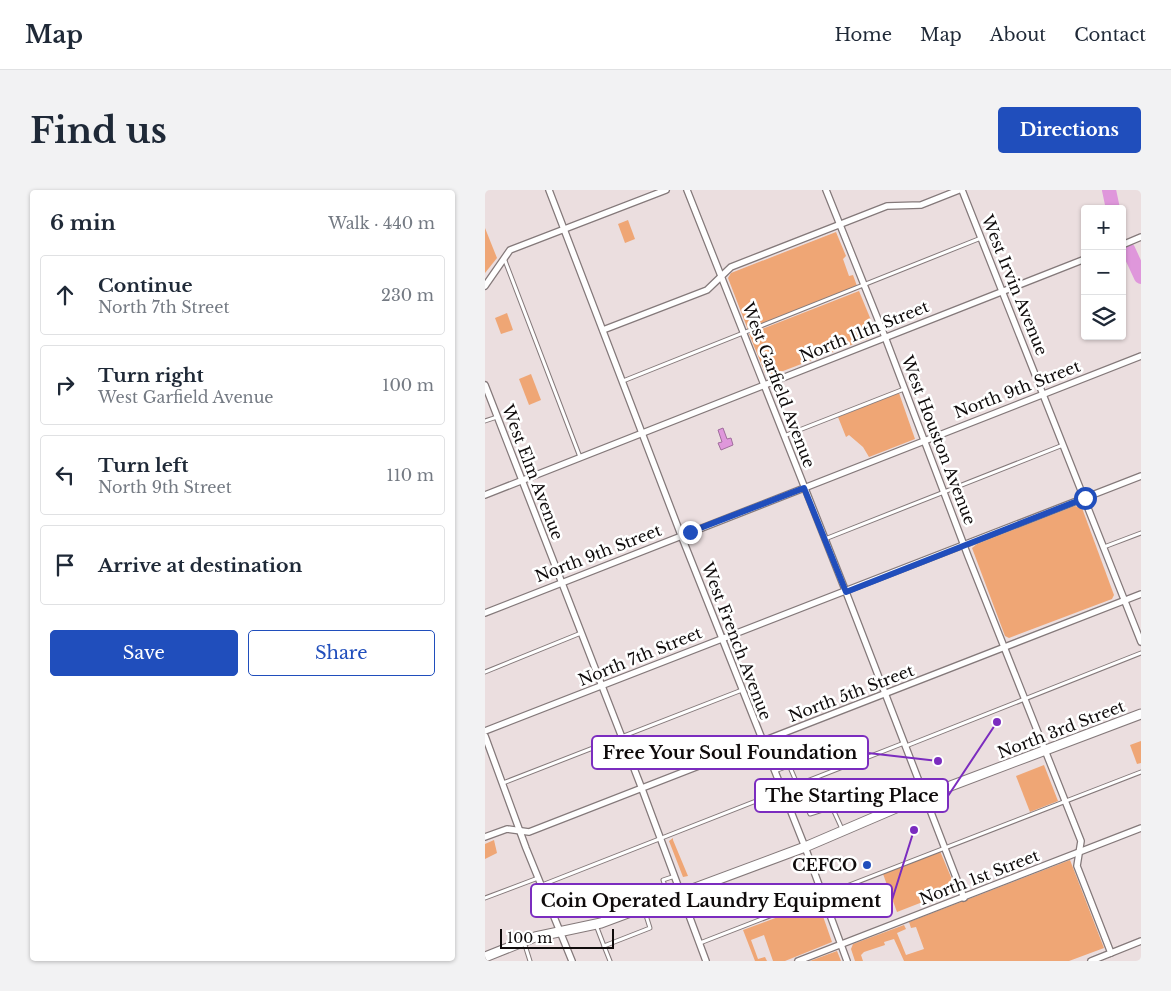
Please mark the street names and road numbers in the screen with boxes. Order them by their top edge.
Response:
street label: West Irvin Avenue [977,211,1052,358]
street label: North 11th Street [796,296,932,366]
street label: West Garfield Avenue [738,299,820,471]
street label: West Houston Avenue [897,352,981,528]
street label: North 9th Street [951,356,1083,422]
street label: West Elm Avenue [498,400,568,543]
street label: North 9th Street [532,520,664,586]
street label: West French Avenue [697,558,776,723]
street label: North 7th Street [575,622,705,690]
street label: North 5th Street [786,660,916,726]
street label: North 3rd Street [995,696,1127,762]
street label: North 1st Street [916,845,1042,909]

